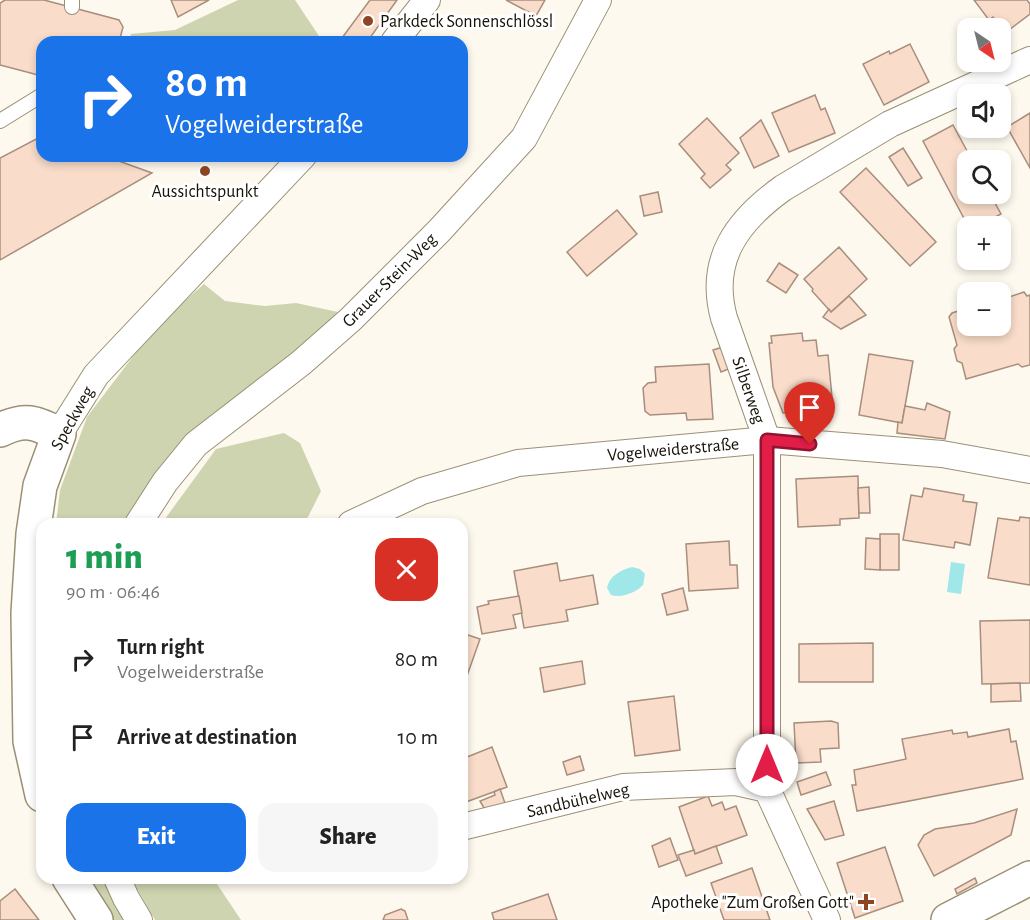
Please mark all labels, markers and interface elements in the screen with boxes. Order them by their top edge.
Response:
place label: Parkdeck Sonnenschlössl [380,13,553,31]
marker: Parkdeck Sonnenschlössl [361,14,375,28]
north arrow [957,18,1011,72]
map controls [957,18,1011,336]
icon: right [66,60,144,138]
text: 80 m [165,62,248,104]
button: sound [957,84,1011,138]
text: Vogelweiderstraße [165,111,363,138]
button: search [957,150,1011,204]
marker: Aussichtspunkt [198,164,212,178]
place label: Aussichtspunkt [152,183,259,201]
button: + [957,216,1011,270]
street label: Grauer-Stein-Weg [339,230,440,331]
button: − [957,282,1011,336]
street label: Silberweg [728,354,768,426]
pin [784,382,835,444]
street label: Speckweg [48,383,98,453]
icon: arrive [793,391,826,424]
street label: Vogelweiderstraße [606,435,740,465]
button: close [375,538,438,601]
text: 1 min [66,539,143,575]
text: 90 m · 06:46 [66,582,160,602]
text: Turn right [117,636,204,658]
icon: right [66,643,99,676]
text: 80 m [395,648,438,670]
text: Vogelweiderstraße [117,662,264,682]
icon: arrive [66,721,99,754]
text: Arrive at destination [117,726,297,748]
text: 10 m [398,726,438,748]
position arrow [735,733,799,797]
street label: Sandbühelweg [525,780,631,821]
button: Exit [66,803,246,872]
button: Share [258,803,438,872]
place label: Apotheke "Zum Großen Gott" [651,894,854,912]
marker: Apotheke "Zum Großen Gott" [859,895,873,909]

